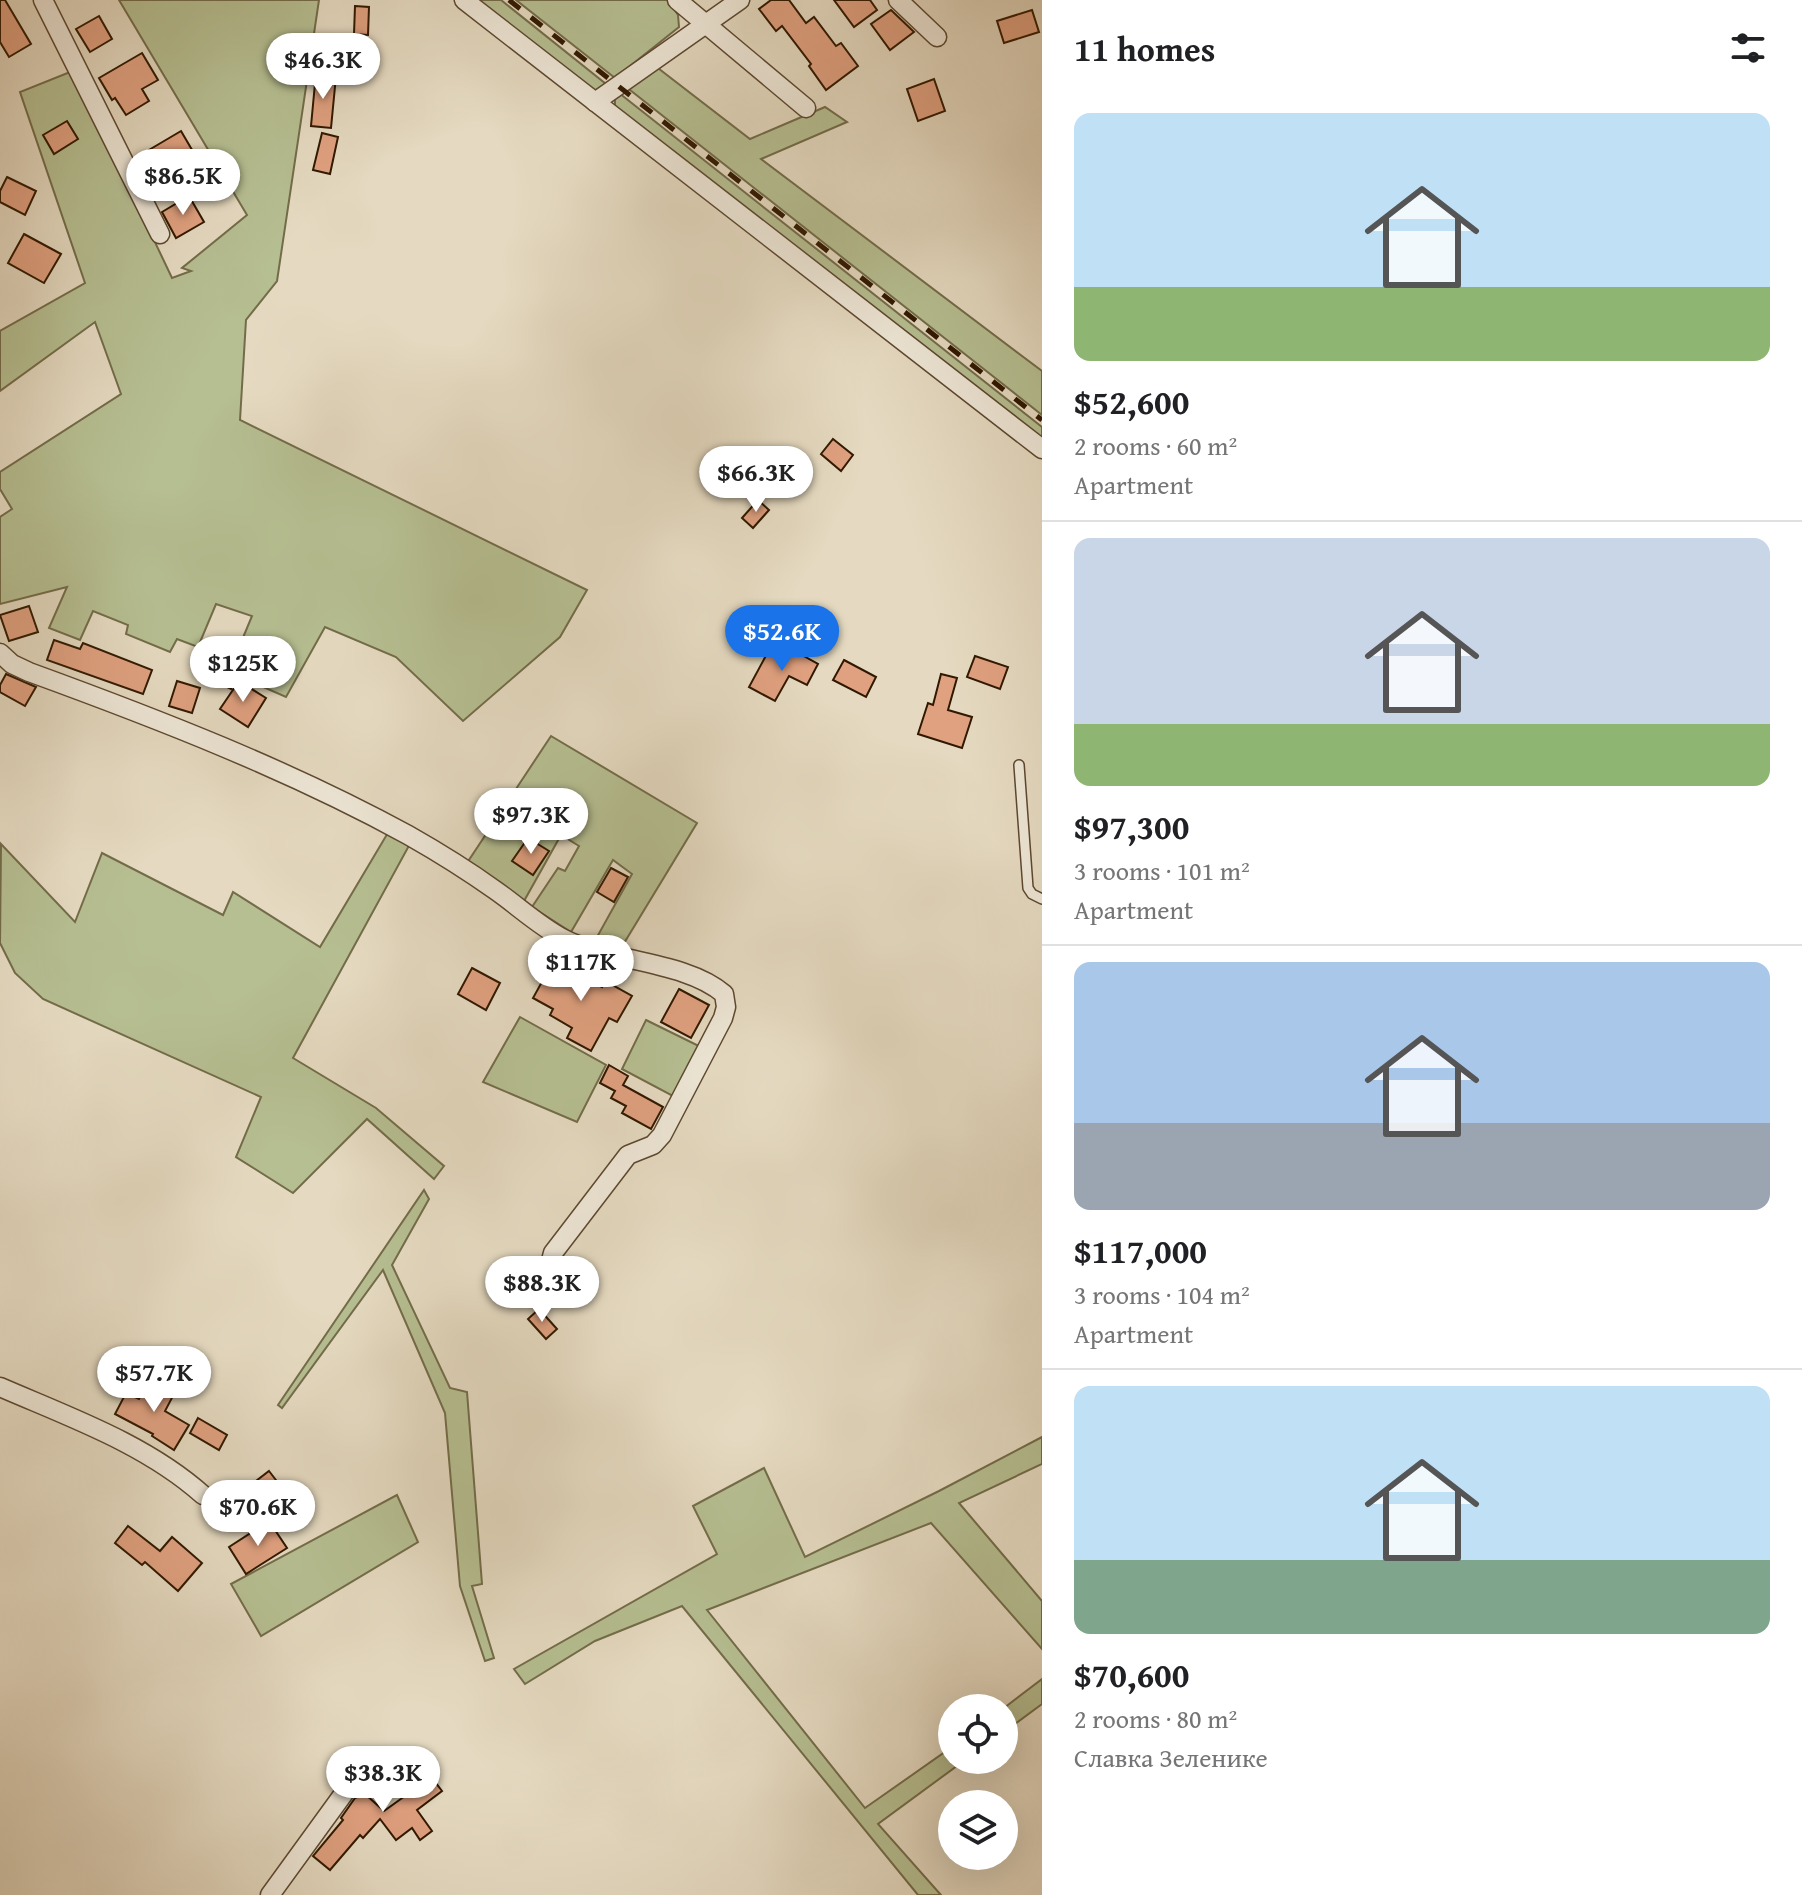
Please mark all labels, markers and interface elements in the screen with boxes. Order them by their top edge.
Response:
text: 11 homes [1074,24,1215,73]
icon: filters [1726,26,1770,70]
pin: $46.3K [258,33,388,101]
text: $46.3K [284,39,362,78]
pin: $86.5K [118,149,248,217]
text: $86.5K [144,155,222,194]
icon: home [1350,165,1494,309]
text: $52,600 [1074,377,1189,426]
text: 2 rooms · 60 m² [1074,426,1237,465]
pin: $66.3K [691,446,821,514]
text: $66.3K [717,452,795,491]
text: Apartment [1074,465,1193,504]
icon: home [1350,590,1494,734]
pin: $52.6K [717,605,847,673]
text: $52.6K [743,611,821,650]
pin: $125K [187,636,299,704]
text: $125K [208,642,278,681]
pin: $97.3K [466,788,596,856]
text: $97.3K [492,794,570,833]
text: $97,300 [1074,802,1189,851]
text: 3 rooms · 101 m² [1074,851,1250,890]
text: Apartment [1074,890,1193,929]
pin: $117K [525,935,637,1003]
text: $117K [546,941,616,980]
icon: home [1350,1014,1494,1158]
text: $117,000 [1074,1226,1207,1275]
pin: $88.3K [477,1256,607,1324]
text: $88.3K [503,1262,581,1301]
text: 3 rooms · 104 m² [1074,1275,1250,1314]
text: Apartment [1074,1314,1193,1353]
pin: $57.7K [89,1346,219,1414]
text: $57.7K [115,1352,193,1391]
icon: home [1350,1438,1494,1582]
pin: $70.6K [193,1480,323,1548]
text: $70.6K [219,1486,297,1525]
text: $70,600 [1074,1650,1189,1699]
map controls [938,1694,1018,1870]
button: locate [938,1694,1018,1774]
text: 2 rooms · 80 m² [1074,1699,1237,1738]
text: Славка Зеленике [1074,1738,1268,1777]
pin: $38.3K [318,1746,448,1814]
text: $38.3K [344,1752,422,1791]
button: layers [938,1790,1018,1870]

